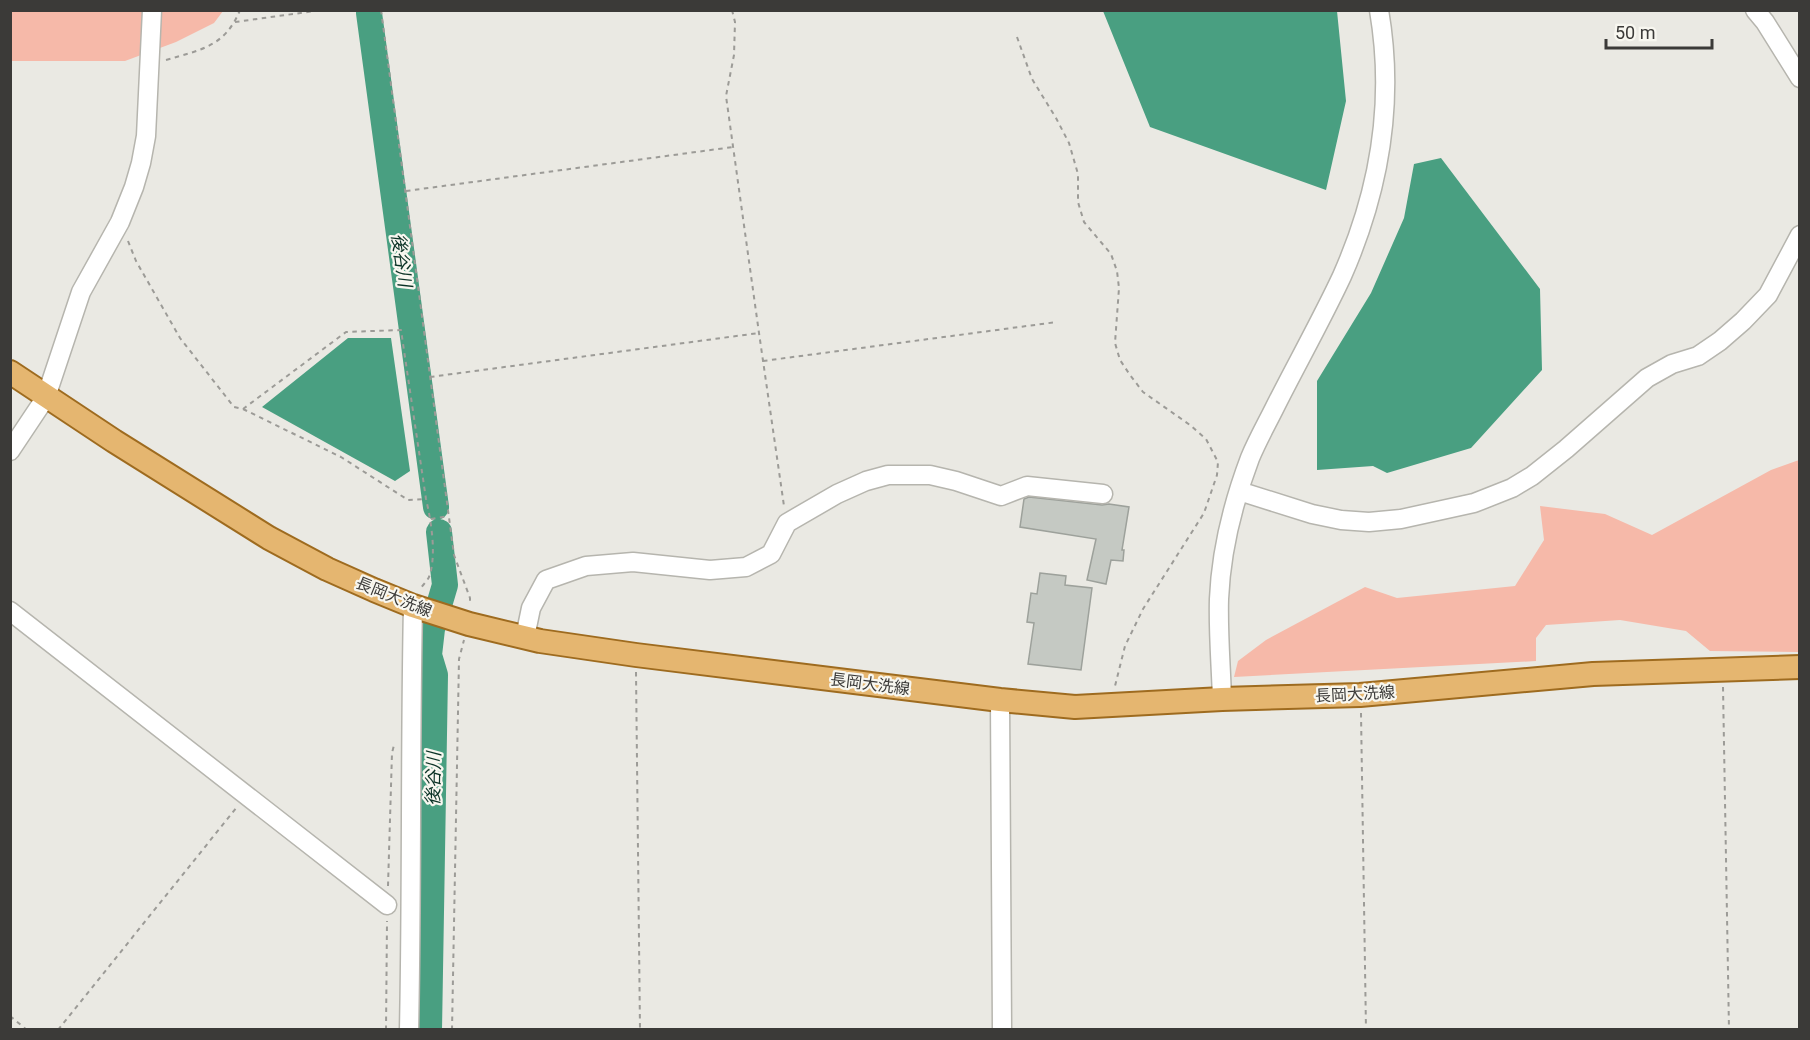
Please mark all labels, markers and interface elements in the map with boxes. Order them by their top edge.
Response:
scale bar [1606,12,1712,50]
text: 50 m [1615,22,1655,43]
water label: 後谷川 [388,232,416,290]
street label: 長岡大洗線 [353,573,435,621]
street label: 長岡大洗線 [829,670,911,698]
street label: 長岡大洗線 [1315,682,1395,706]
water label: 後谷川 [422,750,444,806]

